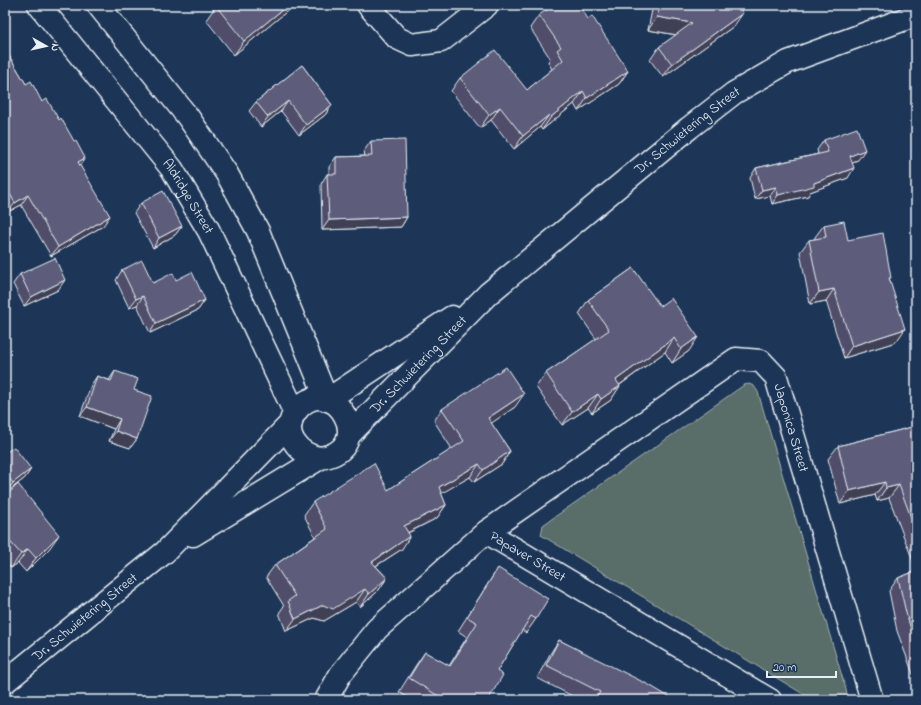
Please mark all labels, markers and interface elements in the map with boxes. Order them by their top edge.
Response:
north arrow [26,26,66,66]
text: N [46,42,63,52]
street label: Dr. Schwietering Street [629,81,744,180]
street label: Aldridge Street [157,154,219,238]
street label: Dr. Schwietering Street [364,310,472,419]
street label: Japonica Street [768,381,814,475]
street label: Papaver Street [486,526,570,588]
street label: Dr. Schwietering Street [27,567,143,667]
scale bar [767,653,836,679]
text: 20 m [773,659,796,677]

